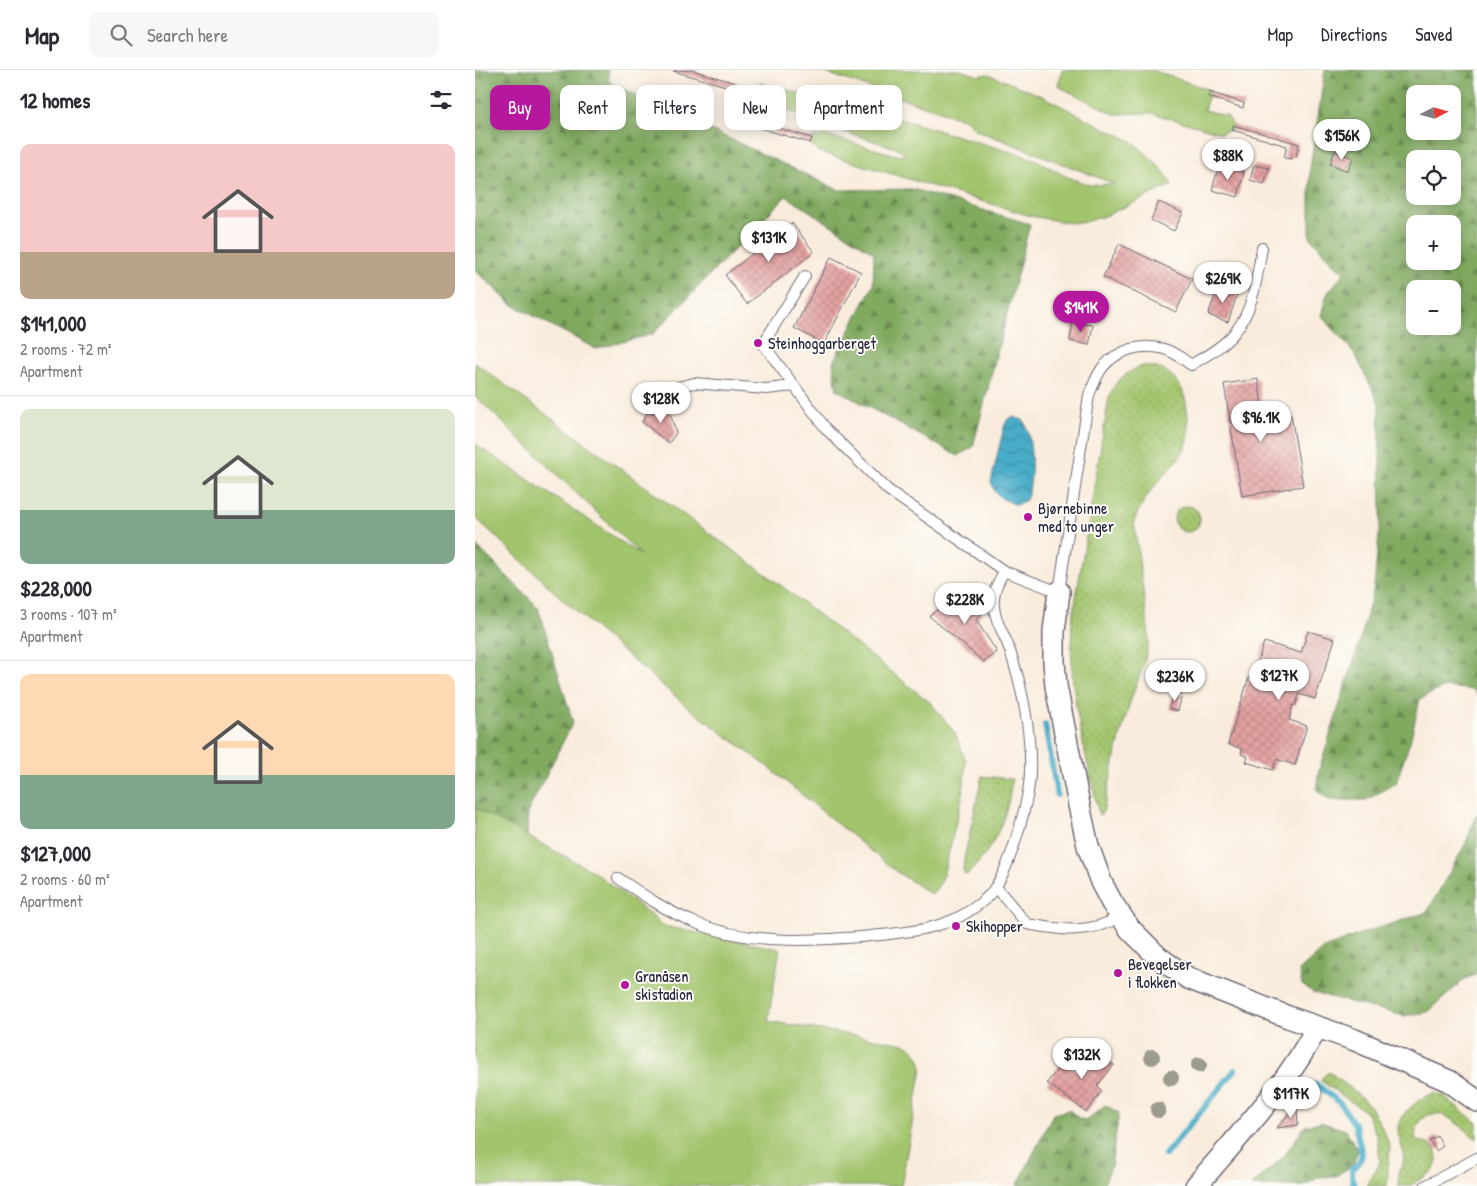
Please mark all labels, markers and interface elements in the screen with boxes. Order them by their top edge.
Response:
search box [89,12,439,57]
text: Map [25,19,59,51]
icon: search [107,21,135,49]
text: Search here [147,22,228,48]
text: Map [1268,22,1293,47]
text: Directions [1321,22,1387,47]
text: Saved [1415,22,1452,47]
chip: Buy [490,85,550,130]
chip: Rent [560,85,626,130]
chip: Filters [636,85,714,130]
chip: New [724,85,786,130]
chip: Apartment [796,85,902,130]
north arrow [1406,85,1461,140]
map controls [1406,85,1461,335]
text: 12 homes [20,86,90,115]
icon: filters [427,86,455,114]
pin: $156K [1307,118,1377,161]
text: $156K [1324,124,1360,146]
pin: $88K [1198,138,1258,181]
text: $88K [1213,144,1243,166]
button: locate [1406,150,1461,205]
icon: home [193,176,283,266]
button: + [1406,215,1461,270]
pin: $131K [734,220,804,263]
text: $131K [751,226,787,248]
pin: $269K [1188,262,1258,304]
text: $269K [1205,267,1241,289]
button: − [1406,280,1461,335]
pin: $141K [1046,290,1116,333]
text: $141K [1064,296,1098,318]
text: $141,000 [20,309,86,338]
place label: Steinhoggarberget [768,332,876,354]
marker: Steinhoggarberget [752,337,764,349]
text: 2 rooms · 72 m² [20,338,111,360]
text: Apartment [20,360,83,382]
pin: $128K [626,382,696,424]
text: $128K [643,387,679,409]
pin: $96.1K [1220,400,1302,443]
text: $96.1K [1242,406,1280,428]
icon: home [193,442,283,532]
place label: Bjørnebinne med to unger [1038,497,1114,537]
marker: Bjørnebinne med to unger [1022,511,1034,523]
text: $228,000 [20,574,92,603]
pin: $228K [930,582,1000,625]
text: $228K [946,588,984,610]
text: 3 rooms · 107 m² [20,603,117,625]
text: Apartment [20,625,83,647]
pin: $127K [1244,658,1314,701]
pin: $236K [1140,660,1210,702]
text: $127K [1260,664,1298,686]
text: $236K [1156,665,1194,687]
icon: home [193,707,283,797]
text: $127,000 [20,839,91,868]
text: 2 rooms · 60 m² [20,868,110,890]
text: Apartment [20,890,83,912]
place label: Skihopper [966,915,1023,937]
marker: Skihopper [950,920,962,932]
place label: Bevegelser i flokken [1128,953,1192,993]
place label: Granåsen skistadion [635,965,693,1005]
marker: Bevegelser i flokken [1112,967,1124,979]
marker: Granåsen skistadion [619,979,631,991]
pin: $132K [1047,1038,1117,1080]
text: $132K [1064,1043,1100,1065]
pin: $117K [1256,1076,1326,1119]
text: $117K [1273,1082,1309,1104]

